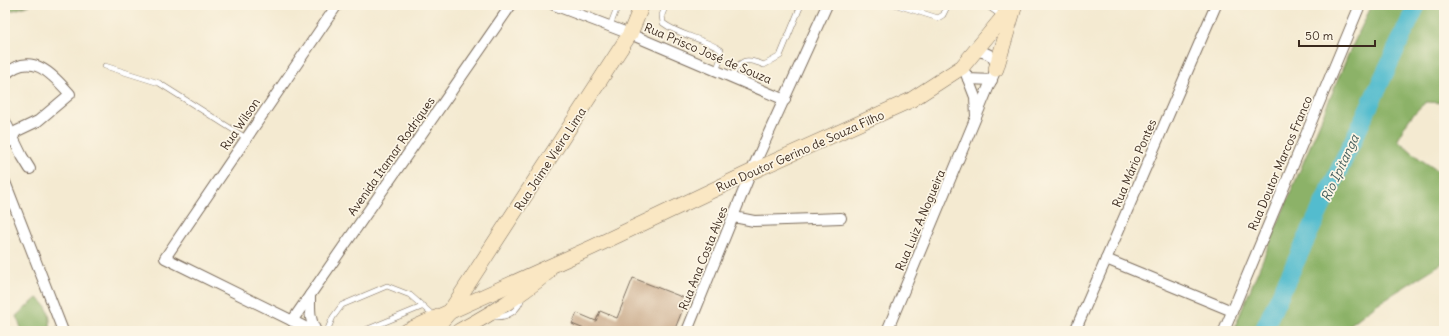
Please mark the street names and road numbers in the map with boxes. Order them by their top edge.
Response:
street label: Rua Prisco José de Souza [642,19,774,87]
street label: Rua Doutor Marcos Franco [1245,93,1315,233]
street label: Avenida Itamar Rodriques [344,94,438,218]
street label: Rua Wilson [217,95,263,153]
street label: Rua Jaime Vieira Lima [511,104,589,213]
street label: Rua Doutor Gerino de Souza Filho [714,107,887,195]
street label: Rua Mário Pontes [1109,117,1159,209]
street label: Rua Luiz A.Nogueira [892,167,948,273]
street label: Rua Ana Costa Alves [675,204,731,312]

